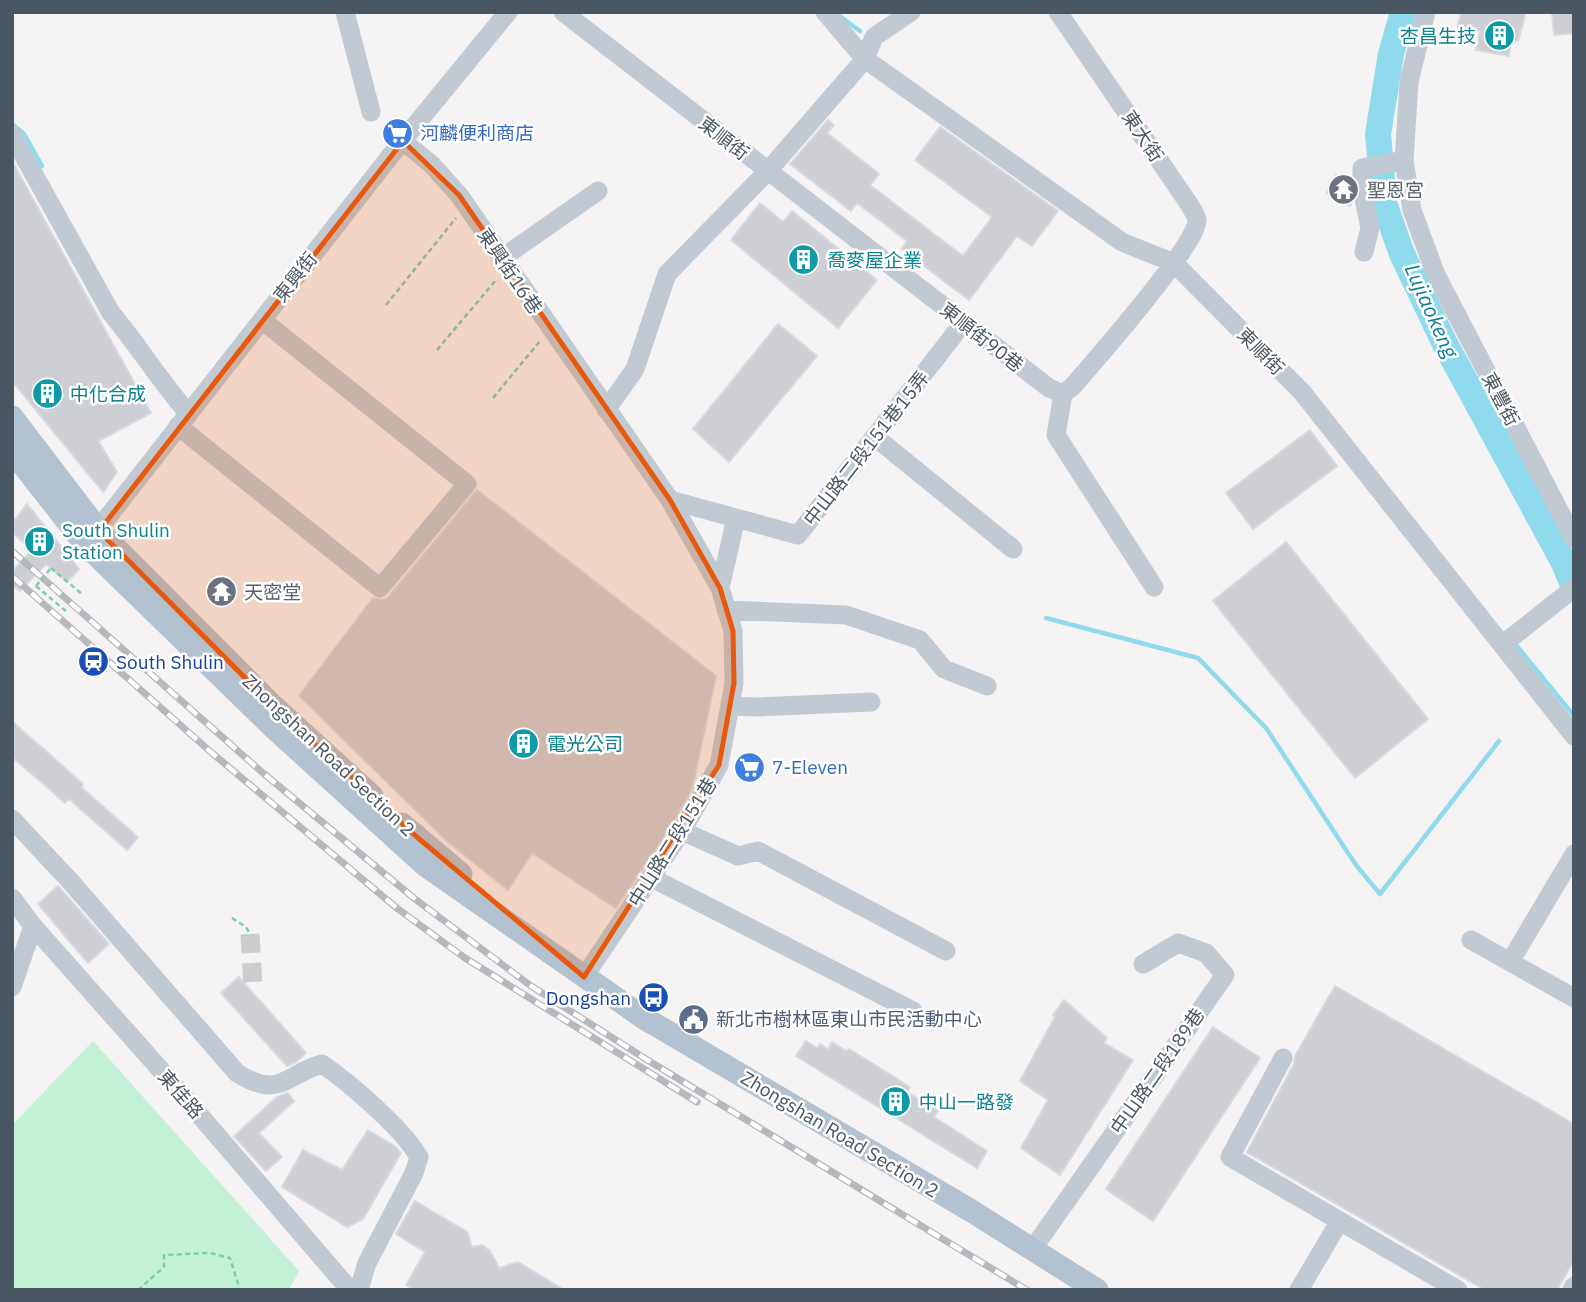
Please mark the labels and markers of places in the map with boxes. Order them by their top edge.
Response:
building icon: 杏昌生技 [1482,19,1516,53]
place label: 杏昌生技 [1400,24,1476,48]
supermarket icon: 河麟便利商店 [380,116,414,150]
place label: 河麟便利商店 [420,121,534,145]
temple icon: 聖恩宮 [1327,173,1361,207]
place label: 聖恩宮 [1367,178,1424,202]
building icon: 喬麥屋企業 [787,243,821,277]
place label: 喬麥屋企業 [827,248,922,272]
building icon: 中化合成 [30,377,64,411]
place label: 中化合成 [70,382,146,406]
place label: South Shulin Station [62,518,170,564]
building icon: South Shulin Station [22,524,56,558]
temple icon: 天密堂 [204,575,238,609]
place label: 天密堂 [244,580,301,604]
station icon: South Shulin [76,645,110,679]
place label: South Shulin [116,650,224,674]
building icon: 電光公司 [507,727,541,761]
place label: 電光公司 [547,732,623,756]
supermarket icon: 7-Eleven [732,750,766,784]
place label: 7-Eleven [772,755,848,779]
bus stop icon: Dongshan [637,981,671,1015]
place label: Dongshan [546,986,631,1010]
public building icon: 新北市樹林區東山市民活動中心 [676,1002,710,1036]
place label: 新北市樹林區東山市民活動中心 [716,1007,982,1031]
building icon: 中山一路發 [879,1085,913,1119]
place label: 中山一路發 [919,1090,1014,1114]

